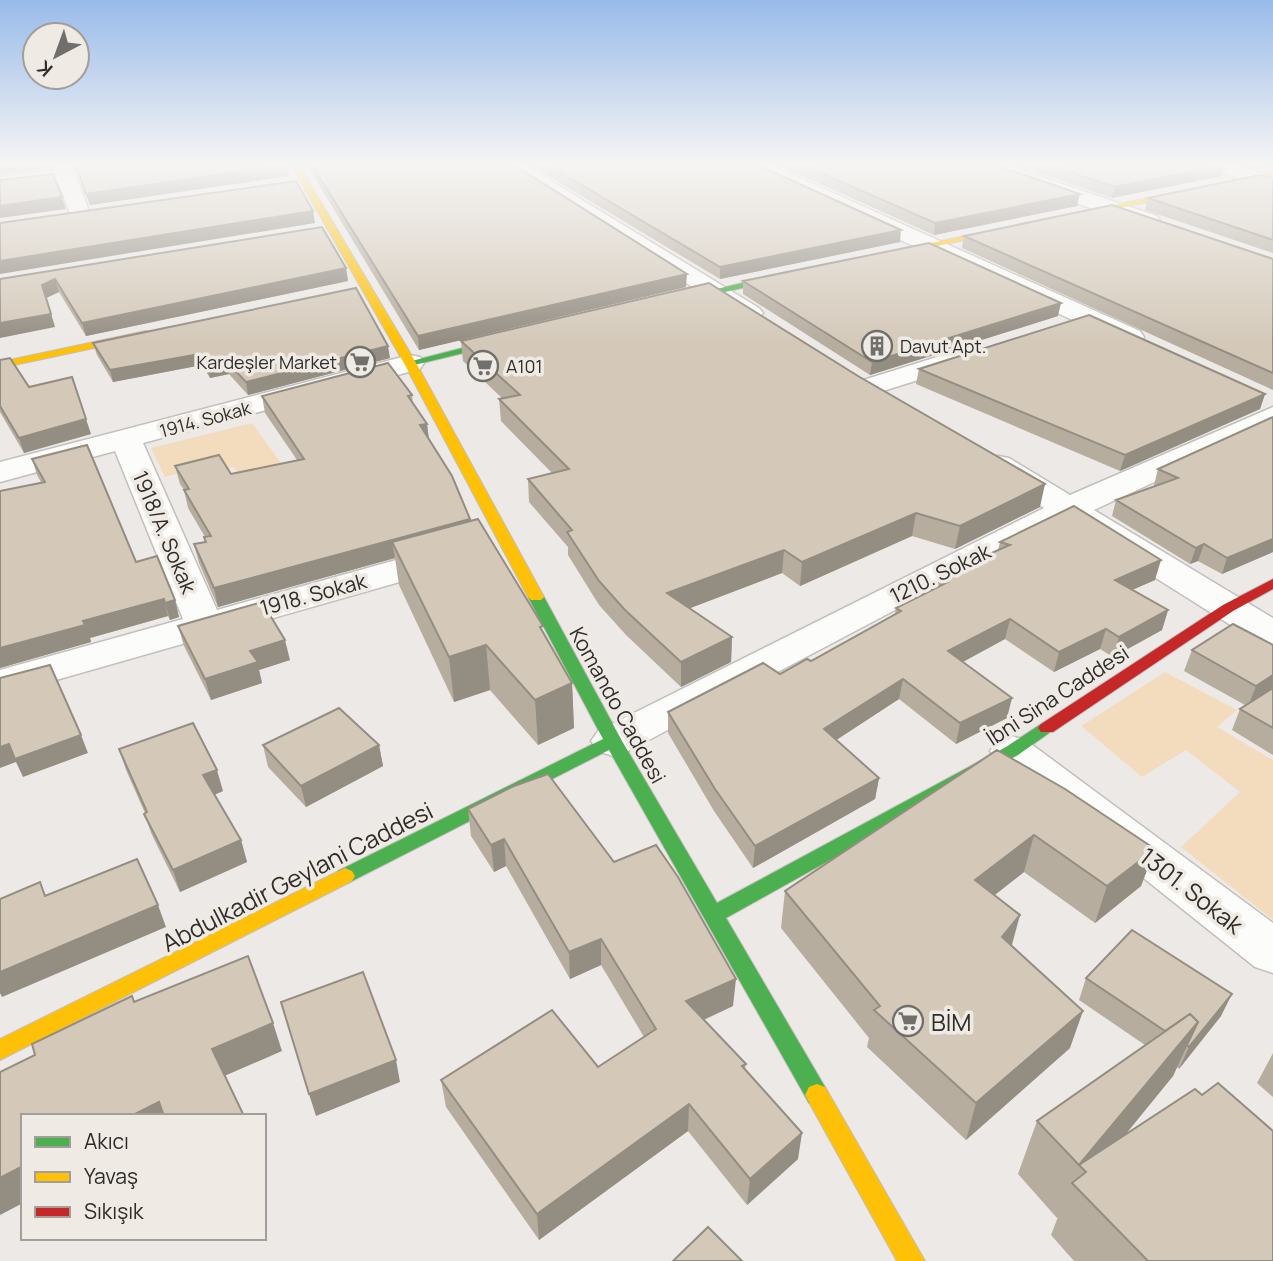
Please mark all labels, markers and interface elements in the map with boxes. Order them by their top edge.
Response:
north arrow [21,21,91,91]
text: K [31,55,58,83]
building icon: Davut Apt. [860,329,894,363]
place label: Davut Apt. [900,334,986,358]
supermarket icon: Kardeşler Market [343,345,377,379]
supermarket icon: A101 [466,349,500,383]
place label: Kardeşler Market [196,350,337,374]
place label: A101 [506,354,542,378]
street label: 1914. Sokak [157,395,254,443]
street label: 1918/A. Sokak [127,466,204,598]
street label: 1210. Sokak [885,536,995,609]
street label: 1918. Sokak [257,566,370,622]
street label: Komando Caddesi [563,622,673,788]
street label: İbni Sina Caddesi [980,638,1134,752]
street label: Abdulkadir Geylani Caddesi [156,793,438,959]
street label: 1301. Sokak [1133,839,1251,941]
supermarket icon: BİM [891,1004,925,1038]
place label: BİM [931,1005,972,1038]
legend [21,1114,266,1240]
text: Akıcı [84,1127,129,1155]
text: Yavaş [84,1162,138,1190]
text: Sıkışık [84,1197,144,1225]

